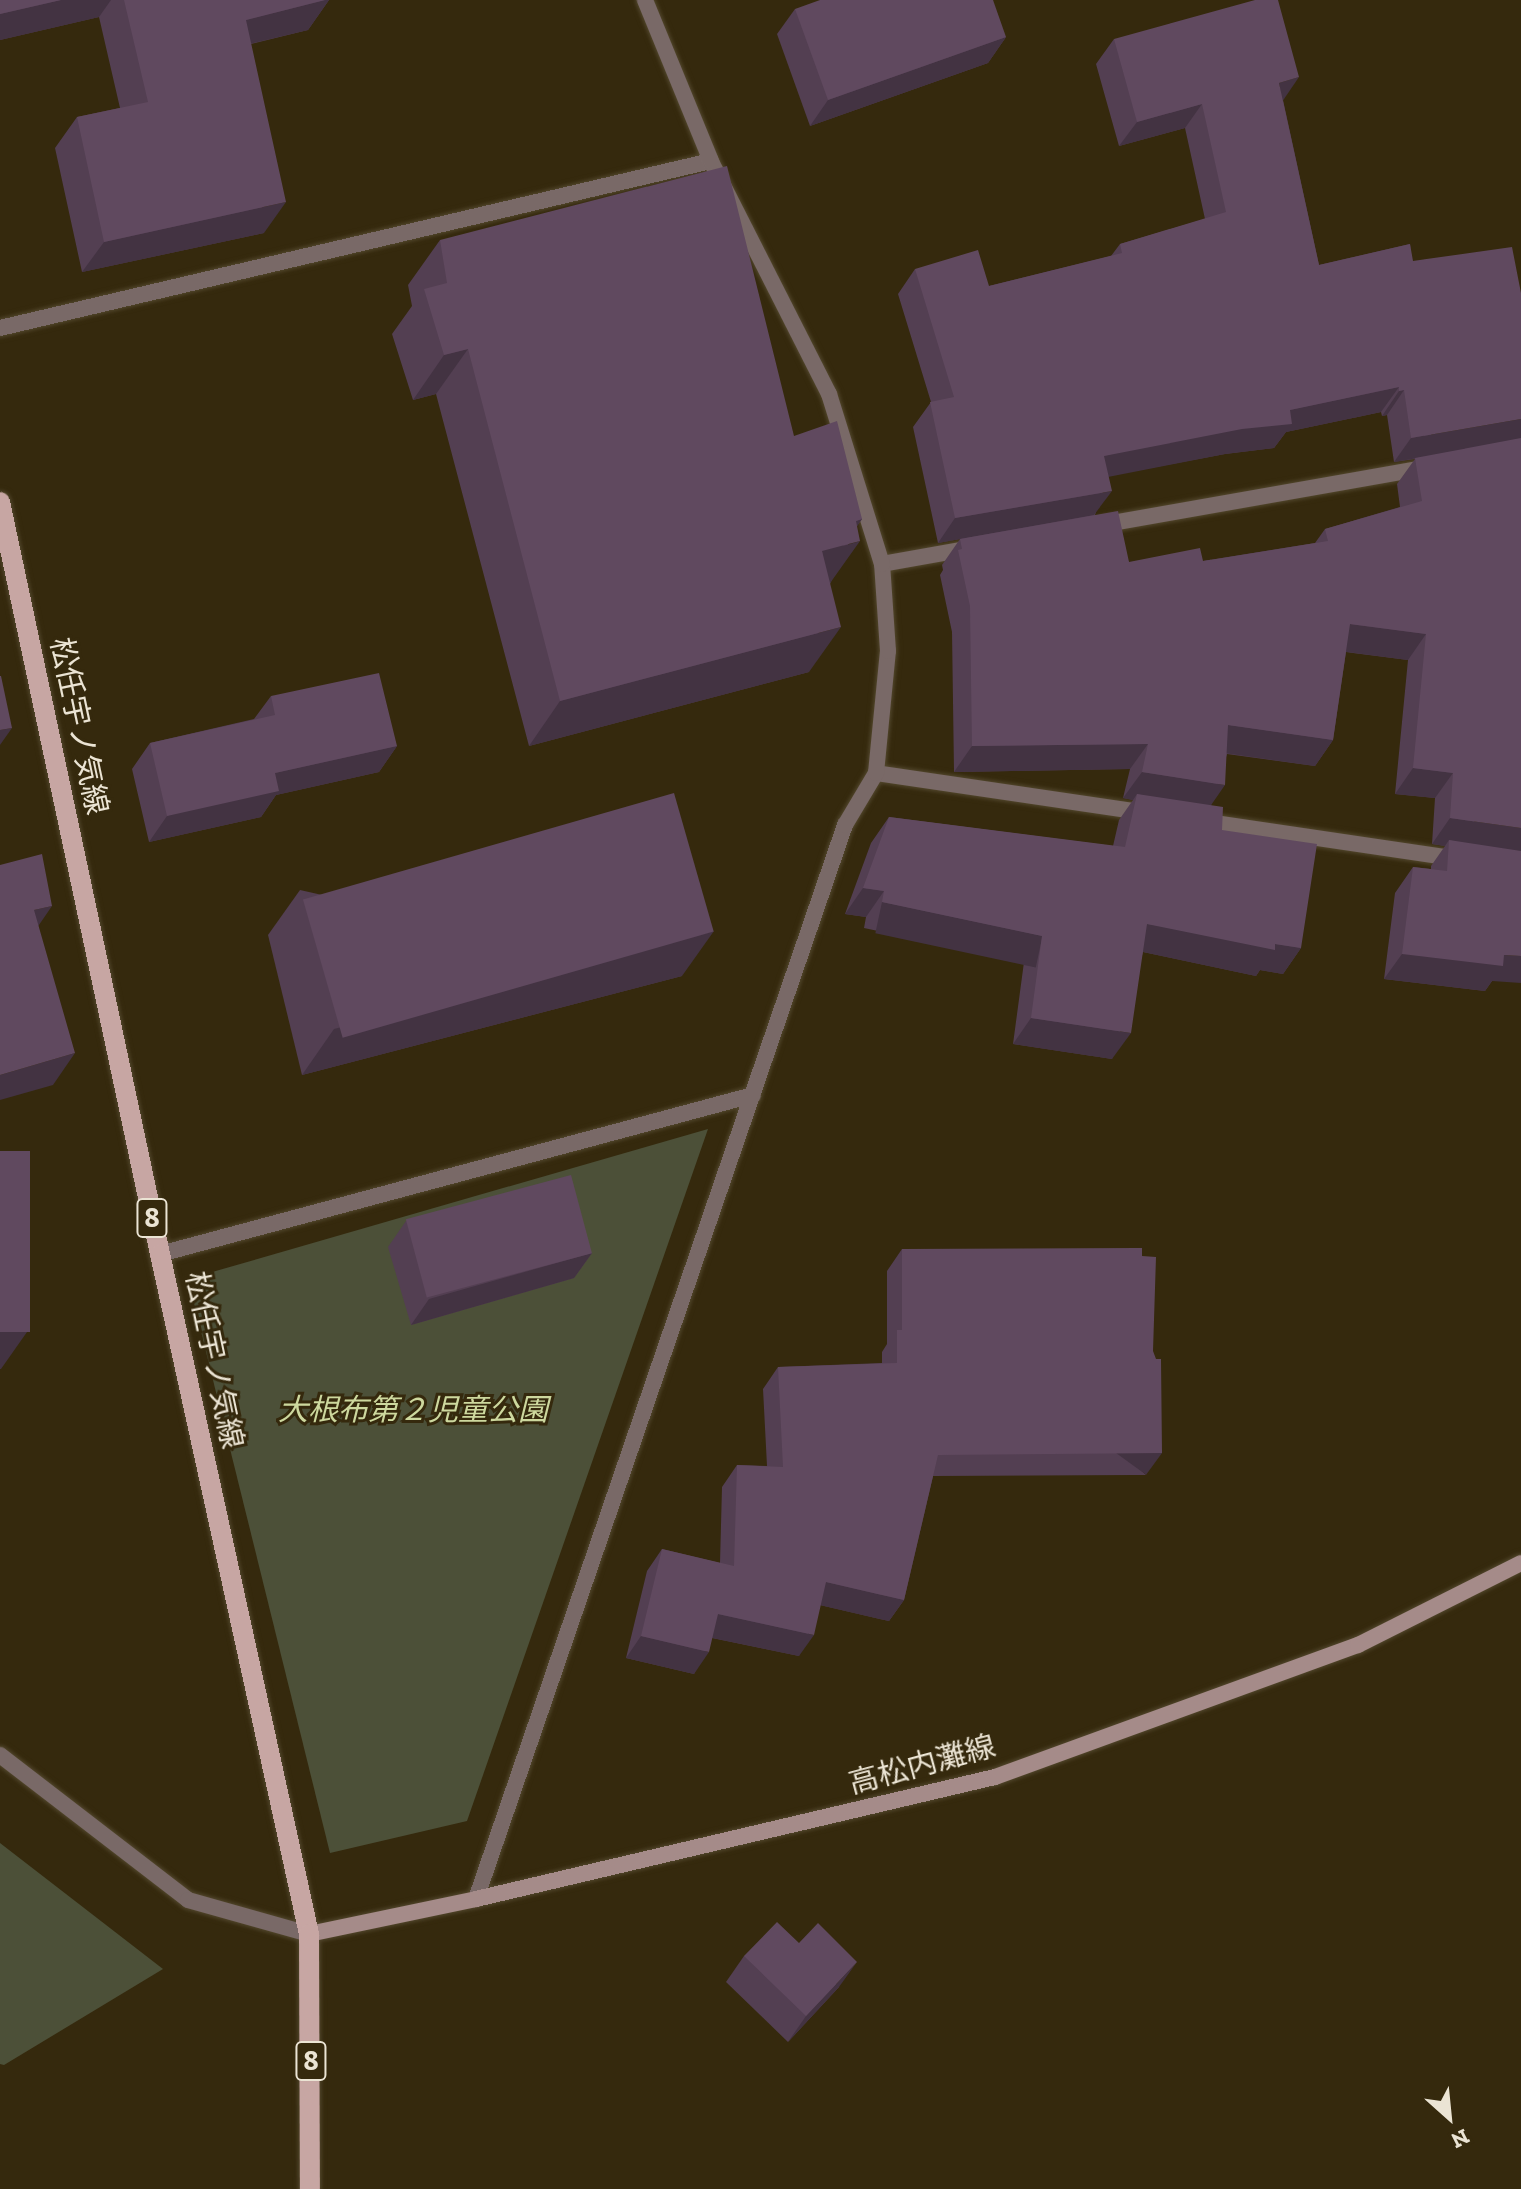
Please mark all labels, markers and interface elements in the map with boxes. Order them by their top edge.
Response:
street label: 松任宇ノ気線 [43,634,115,818]
road number: 8 [136,1194,168,1242]
street label: 松任宇ノ気線 [178,1268,250,1452]
park label: 大根布第２児童公園 [278,1392,548,1428]
street label: 高松内灘線 [845,1728,999,1802]
road number: 8 [295,2037,327,2085]
north arrow [1409,2077,1489,2157]
text: N [1447,2123,1474,2155]

